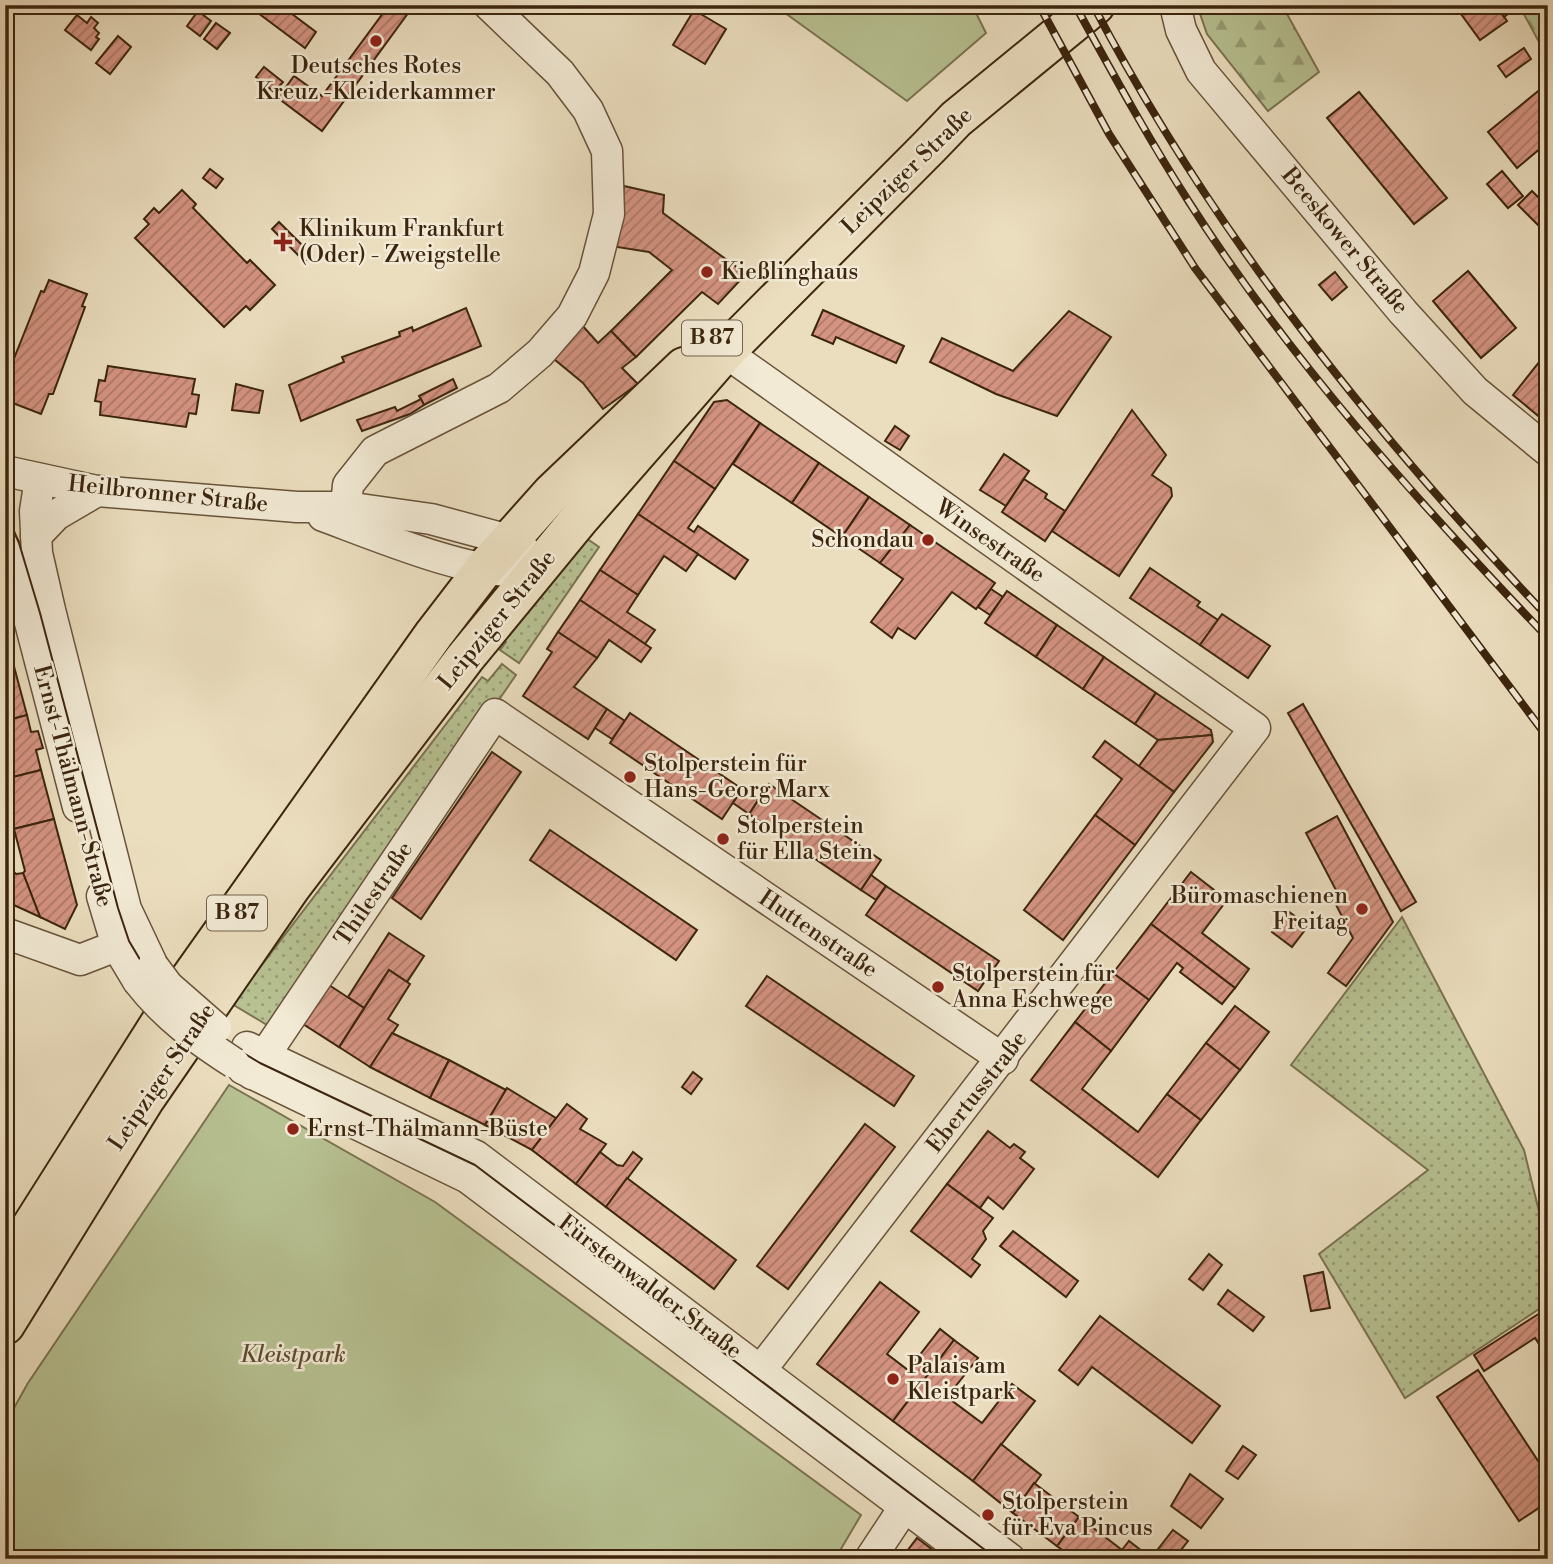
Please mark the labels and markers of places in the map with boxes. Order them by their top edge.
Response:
marker: Deutsches Rotes Kreuz -Kleiderkammer [368,33,384,49]
place label: Deutsches Rotes Kreuz -Kleiderkammer [256,52,496,106]
place label: Klinikum Frankfurt (Oder) - Zweigstelle [299,215,504,269]
marker: Klinikum Frankfurt (Oder) - Zweigstelle [273,232,293,252]
place label: Kießlinghaus [721,258,858,286]
marker: Kießlinghaus [699,264,715,280]
place label: Schondau [811,526,914,554]
marker: Schondau [920,532,936,548]
place label: Stolperstein für Hans-Georg Marx [644,750,830,804]
marker: Stolperstein für Hans-Georg Marx [622,769,638,785]
place label: Stolperstein für Ella Stein [737,812,873,866]
marker: Stolperstein für Ella Stein [715,831,731,847]
place label: Büromaschienen Freitag [1170,882,1348,936]
marker: Büromaschienen Freitag [1354,901,1370,917]
place label: Stolperstein für Anna Eschwege [951,960,1115,1014]
marker: Stolperstein für Anna Eschwege [930,979,946,995]
place label: Ernst-Thälmann-Büste [307,1115,548,1143]
marker: Ernst-Thälmann-Büste [285,1121,301,1137]
place label: Palais am Kleistpark [907,1352,1016,1406]
marker: Palais am Kleistpark [885,1371,901,1387]
place label: Stolperstein für Eva Pincus [1002,1488,1153,1542]
marker: Stolperstein für Eva Pincus [980,1507,996,1523]

